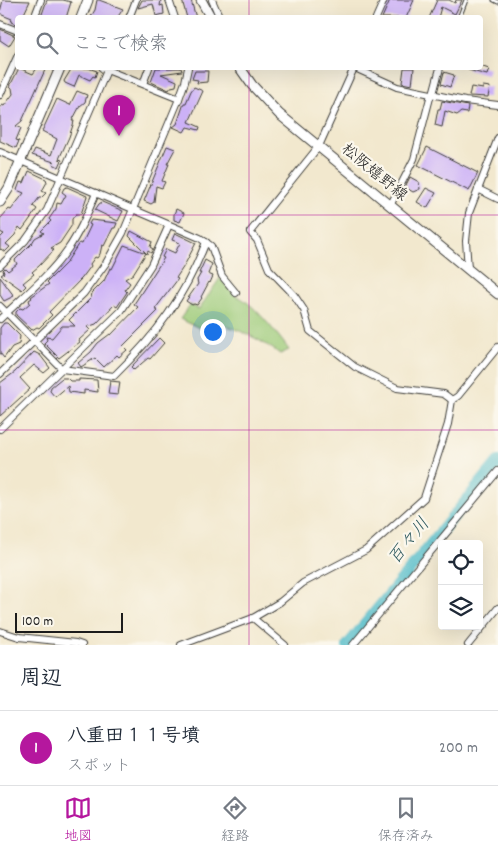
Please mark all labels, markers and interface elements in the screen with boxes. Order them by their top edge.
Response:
search box [15,15,483,70]
icon: search [33,29,61,57]
text: ここで検索 [73,32,168,59]
pin: 1 [103,95,135,136]
street label: 松阪嬉野線 [336,138,412,208]
your location [200,319,226,345]
water label: 百々川 [383,513,437,571]
map controls [438,540,483,630]
button: locate [438,540,483,585]
button: layers [438,585,483,630]
scale bar [15,610,122,633]
text: 100 m [22,612,53,632]
text: 周辺 [20,665,62,695]
text: 八重田１１号墳 [67,724,200,751]
text: 1 [34,737,38,760]
text: 200 m [439,737,478,760]
text: スポット [67,755,131,778]
tab: 地図 [64,794,92,847]
tab: 経路 [221,794,249,847]
tab: 保存済み [378,794,434,847]

